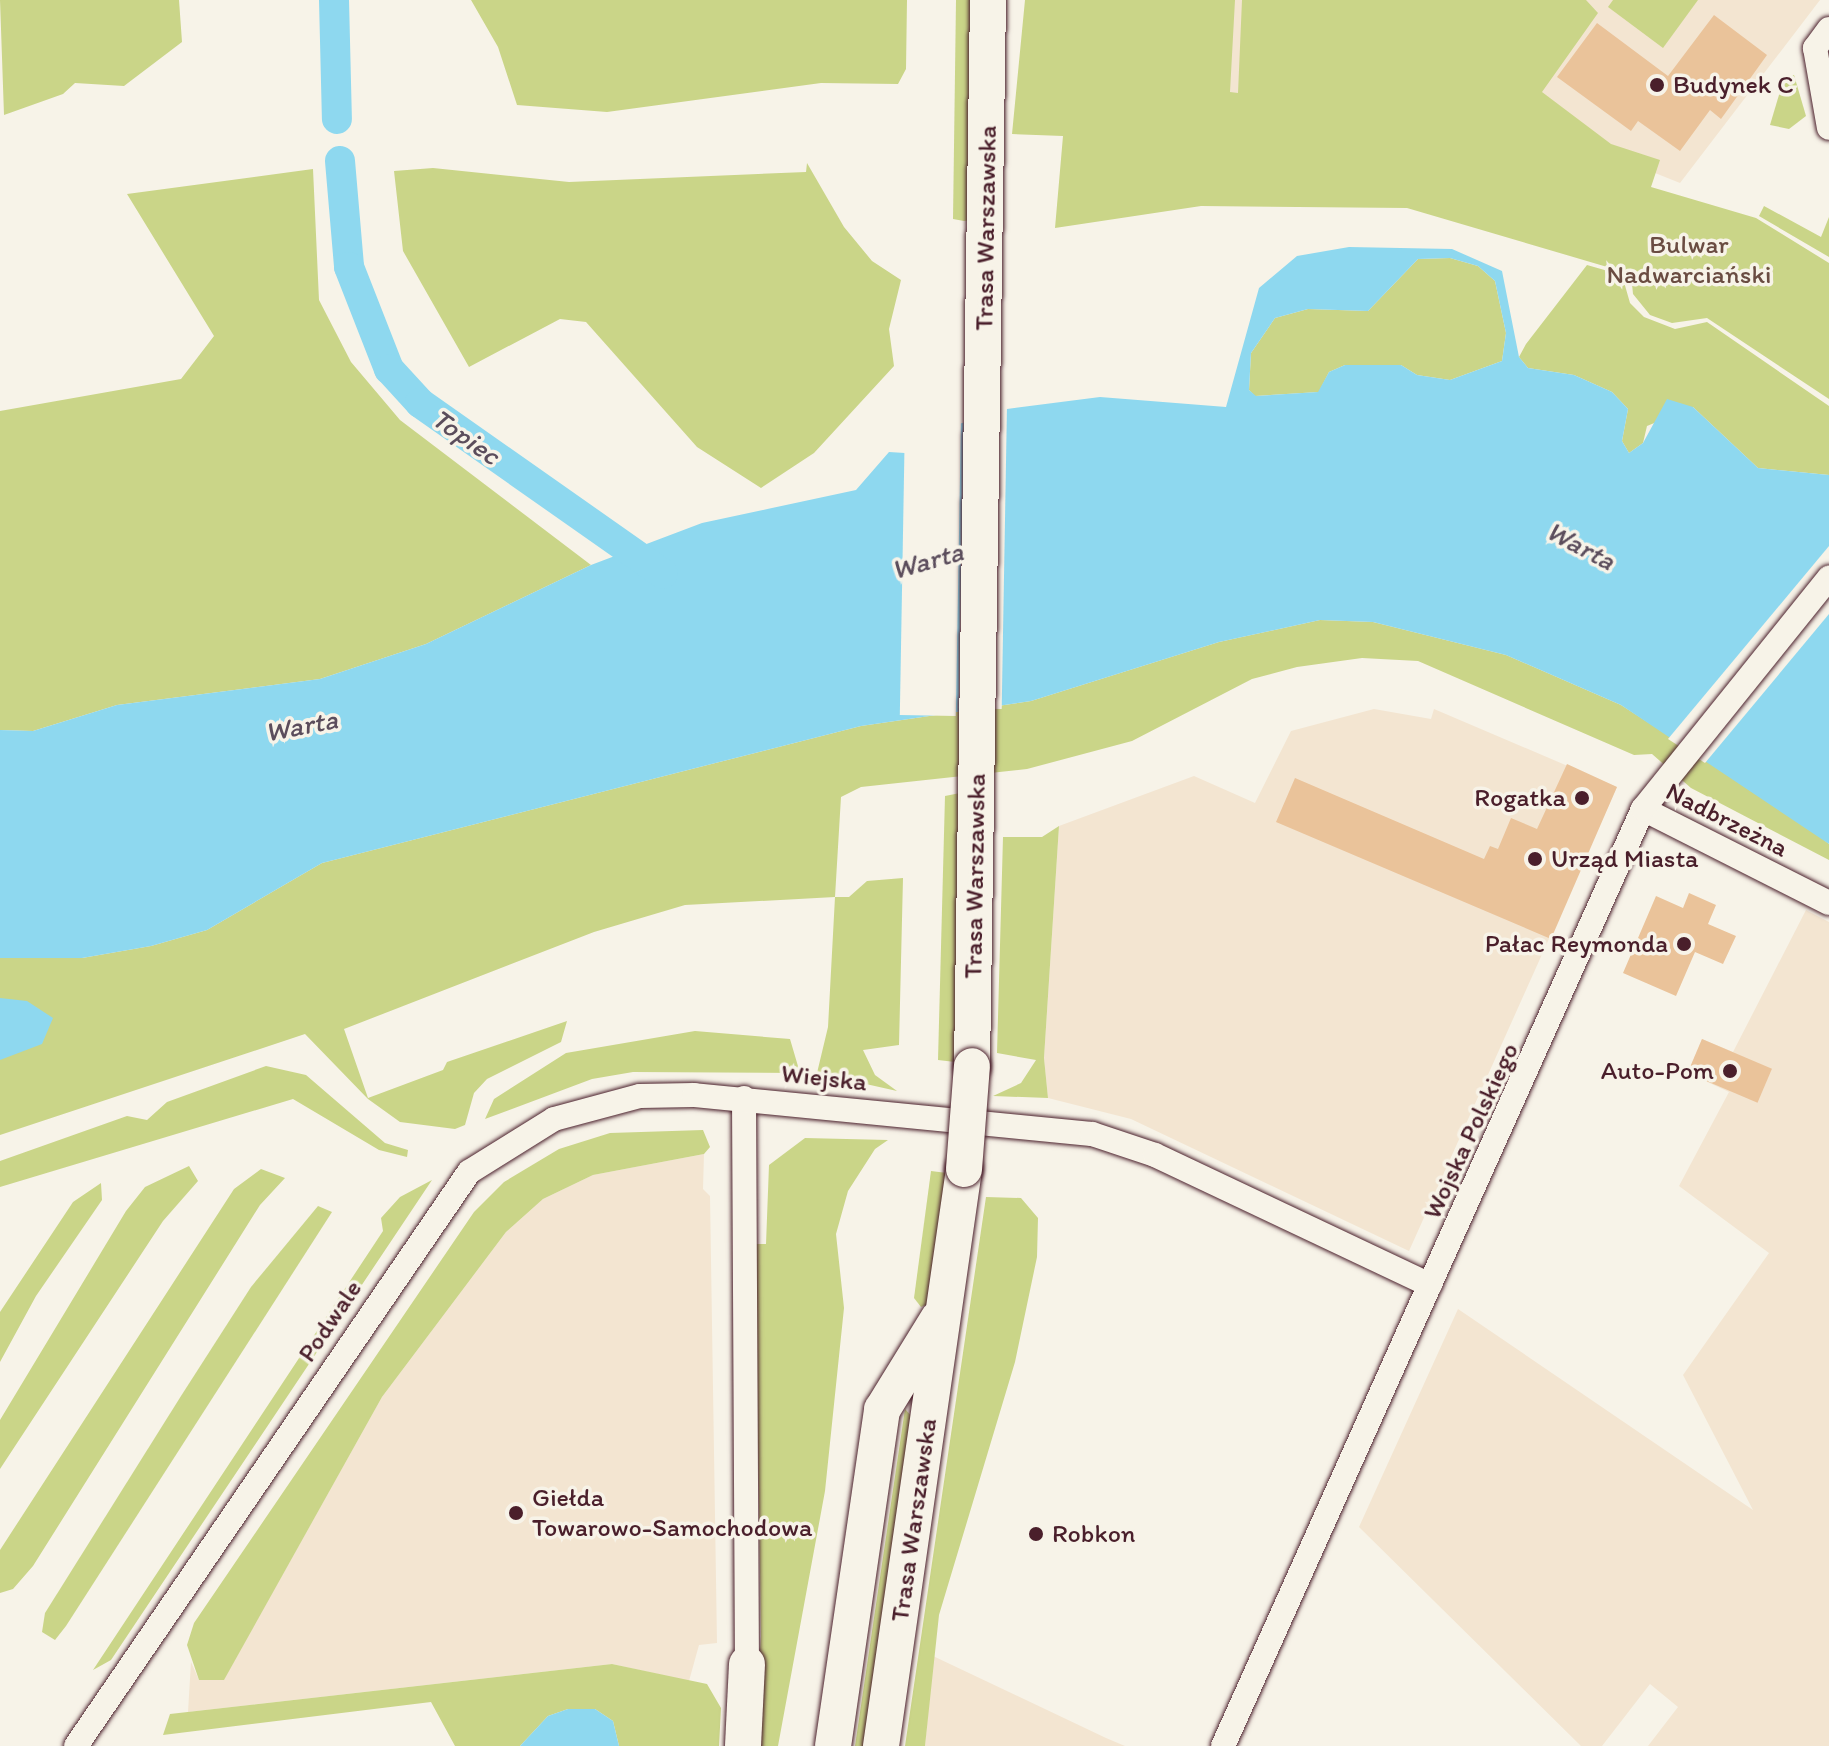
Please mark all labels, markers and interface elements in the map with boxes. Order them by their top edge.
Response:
place label: Budynek C [1673,69,1794,101]
marker: Budynek C [1648,76,1666,94]
street label: Trasa Warszawska [969,125,1003,331]
park label: Bulwar Nadwarciański [1607,229,1771,290]
water label: Topiec [425,401,507,471]
water label: Warta [1541,513,1621,577]
water label: Warta [887,534,967,586]
water label: Warta [262,702,340,748]
street label: Trasa Warszawska [958,773,992,979]
street label: Nadbrzeżna [1661,776,1793,864]
place label: Rogatka [1474,782,1566,814]
marker: Rogatka [1573,789,1591,807]
place label: Urząd Miasta [1551,843,1699,875]
marker: Urząd Miasta [1526,850,1544,868]
place label: Pałac Reymonda [1485,928,1668,960]
marker: Pałac Reymonda [1675,935,1693,953]
street label: Wojska Polskiego [1417,1038,1525,1224]
place label: Auto-Pom [1601,1055,1714,1087]
street label: Wiejska [780,1058,868,1098]
marker: Auto-Pom [1721,1062,1739,1080]
street label: Podwale [291,1274,369,1368]
street label: Trasa Warszawska [884,1417,944,1623]
place label: Giełda Towarowo-Samochodowa [532,1482,812,1544]
marker: Giełda Towarowo-Samochodowa [507,1504,525,1522]
place label: Robkon [1052,1518,1136,1550]
marker: Robkon [1027,1525,1045,1543]

